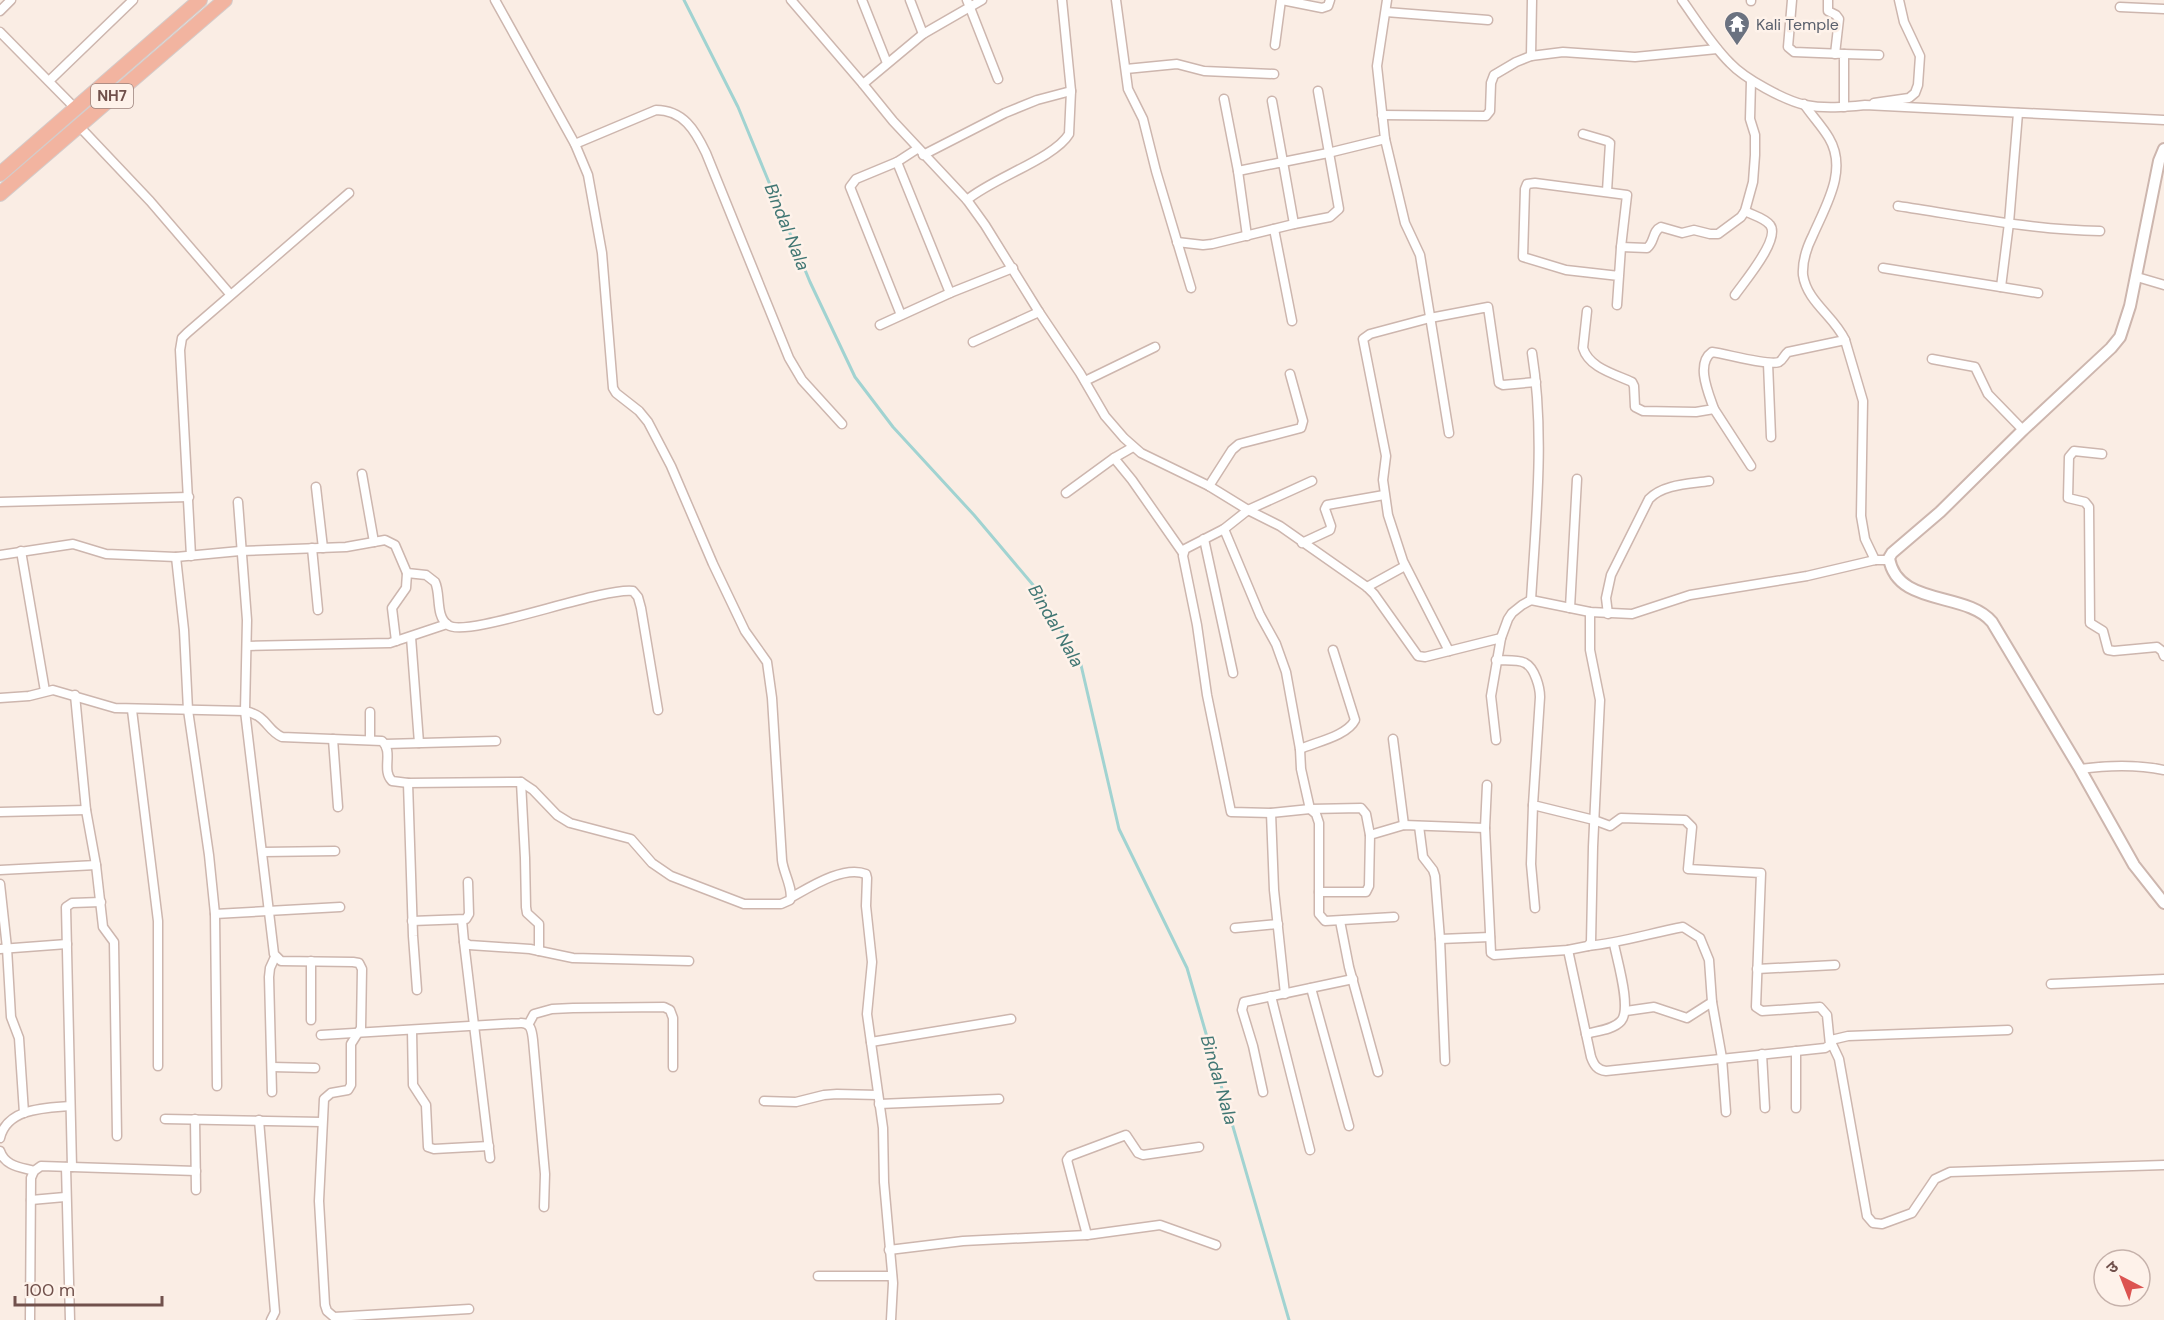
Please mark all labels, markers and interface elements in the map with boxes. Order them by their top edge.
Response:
temple icon: Kali Temple [1722,9,1752,47]
place label: Kali Temple [1756,14,1839,35]
road number: NH7 [91,84,133,108]
water label: Bindal Nala [759,180,815,274]
water label: Bindal Nala [1023,580,1089,672]
water label: Bindal Nala [1195,1032,1243,1128]
north arrow [2092,1248,2152,1308]
text: उ [2102,1256,2123,1278]
scale bar [15,1269,162,1307]
text: 100 m [24,1278,75,1302]

